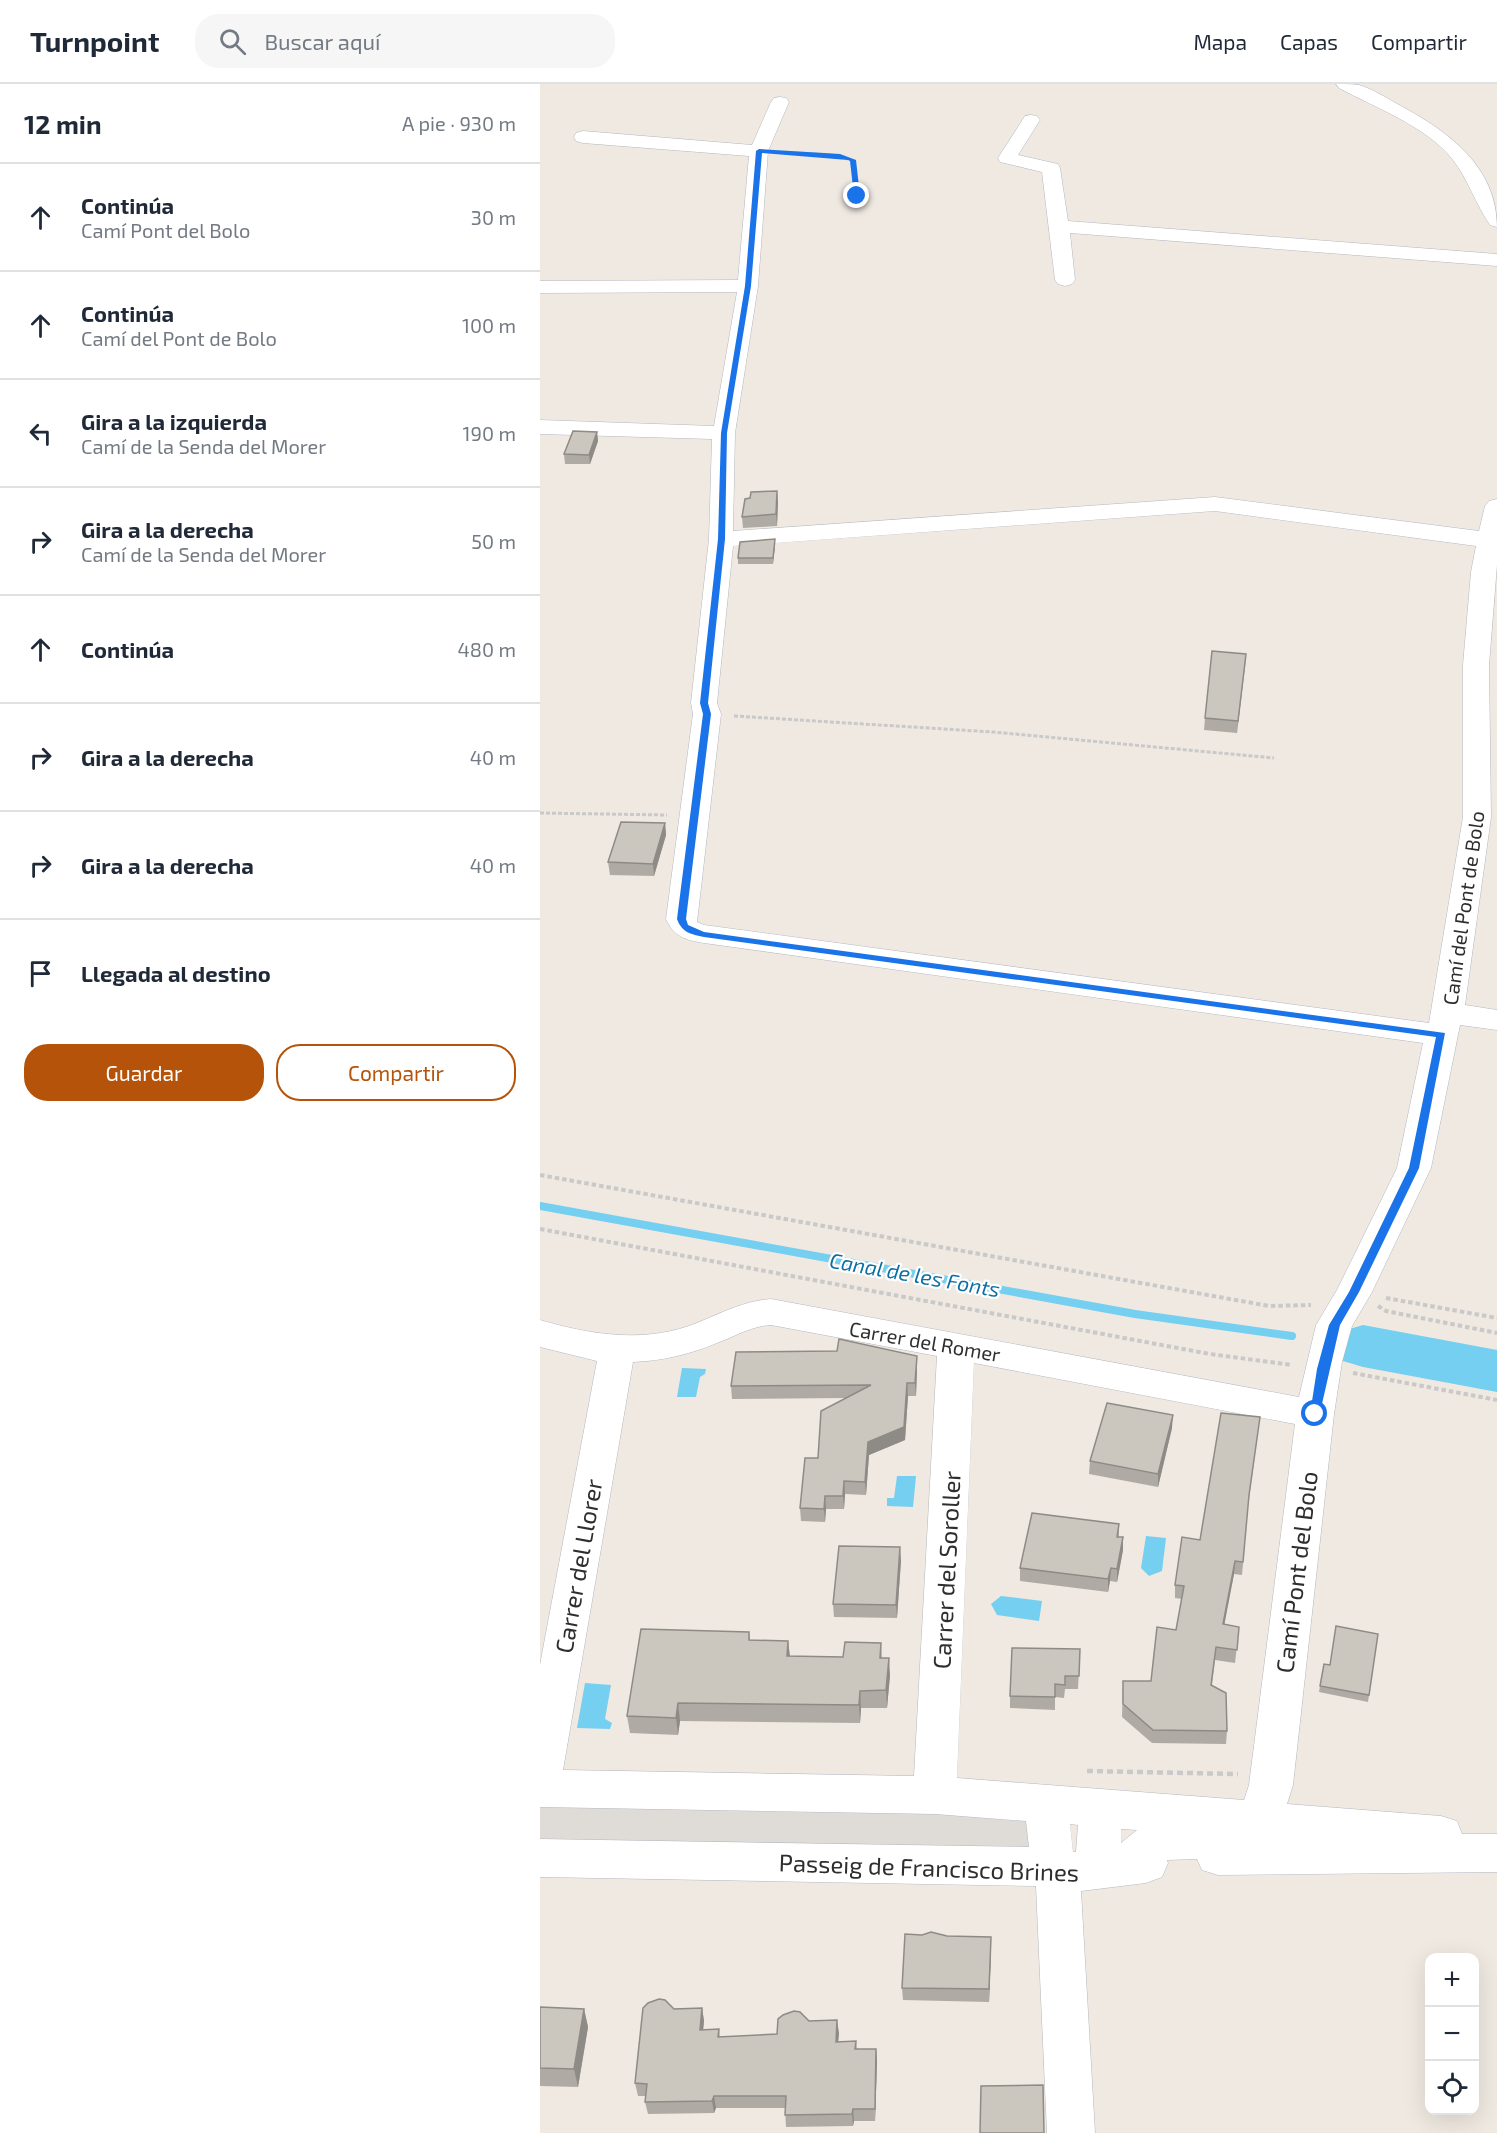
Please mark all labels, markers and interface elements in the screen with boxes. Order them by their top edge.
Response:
search box [195,14,615,68]
text: Turnpoint [30,24,159,58]
icon: search [216,25,249,58]
text: Buscar aquí [264,28,381,54]
text: Mapa [1193,29,1247,54]
text: Capas [1280,29,1338,54]
text: Compartir [1371,29,1467,54]
text: 12 min [24,108,102,139]
text: A pie · 930 m [402,111,516,135]
route end [843,182,869,208]
text: Continúa [81,192,174,218]
icon: ahead [24,201,57,234]
text: 30 m [471,205,516,229]
text: Camí Pont del Bolo [81,218,250,242]
text: Continúa [81,300,174,326]
icon: ahead [24,309,57,342]
text: 100 m [462,313,516,337]
text: Camí del Pont de Bolo [81,326,277,350]
text: Gira a la izquierda [81,408,267,434]
icon: left [24,417,57,450]
text: 190 m [463,421,516,445]
text: Camí de la Senda del Morer [81,434,326,458]
text: Gira a la derecha [81,516,254,542]
icon: right [24,525,57,558]
text: 50 m [471,529,516,553]
text: Camí de la Senda del Morer [81,542,326,566]
icon: ahead [24,633,57,666]
text: Continúa [81,636,174,662]
text: 480 m [458,637,516,661]
icon: right [24,741,57,774]
text: Gira a la derecha [81,744,254,770]
text: 40 m [470,745,516,769]
street label: Camí del Pont de Bolo [1437,809,1489,1007]
icon: right [24,849,57,882]
text: Gira a la derecha [81,852,254,878]
text: 40 m [470,853,516,877]
icon: arrive [24,957,57,990]
text: Llegada al destino [81,960,271,986]
button: Guardar [24,1044,264,1101]
button: Compartir [276,1044,516,1101]
water label: Canal de les Fonts [828,1247,1002,1301]
street label: Carrer del Romer [848,1316,1002,1366]
route start [1301,1400,1327,1426]
street label: Camí Pont del Bolo [1269,1469,1323,1675]
street label: Carrer del Soroller [926,1470,966,1670]
street label: Carrer del Llorer [548,1476,608,1655]
street label: Passeig de Francisco Brines [778,1847,1080,1887]
map controls [1425,1953,1479,2115]
button: + [1425,1953,1479,2007]
button: − [1425,2007,1479,2061]
button: locate [1425,2061,1479,2115]

